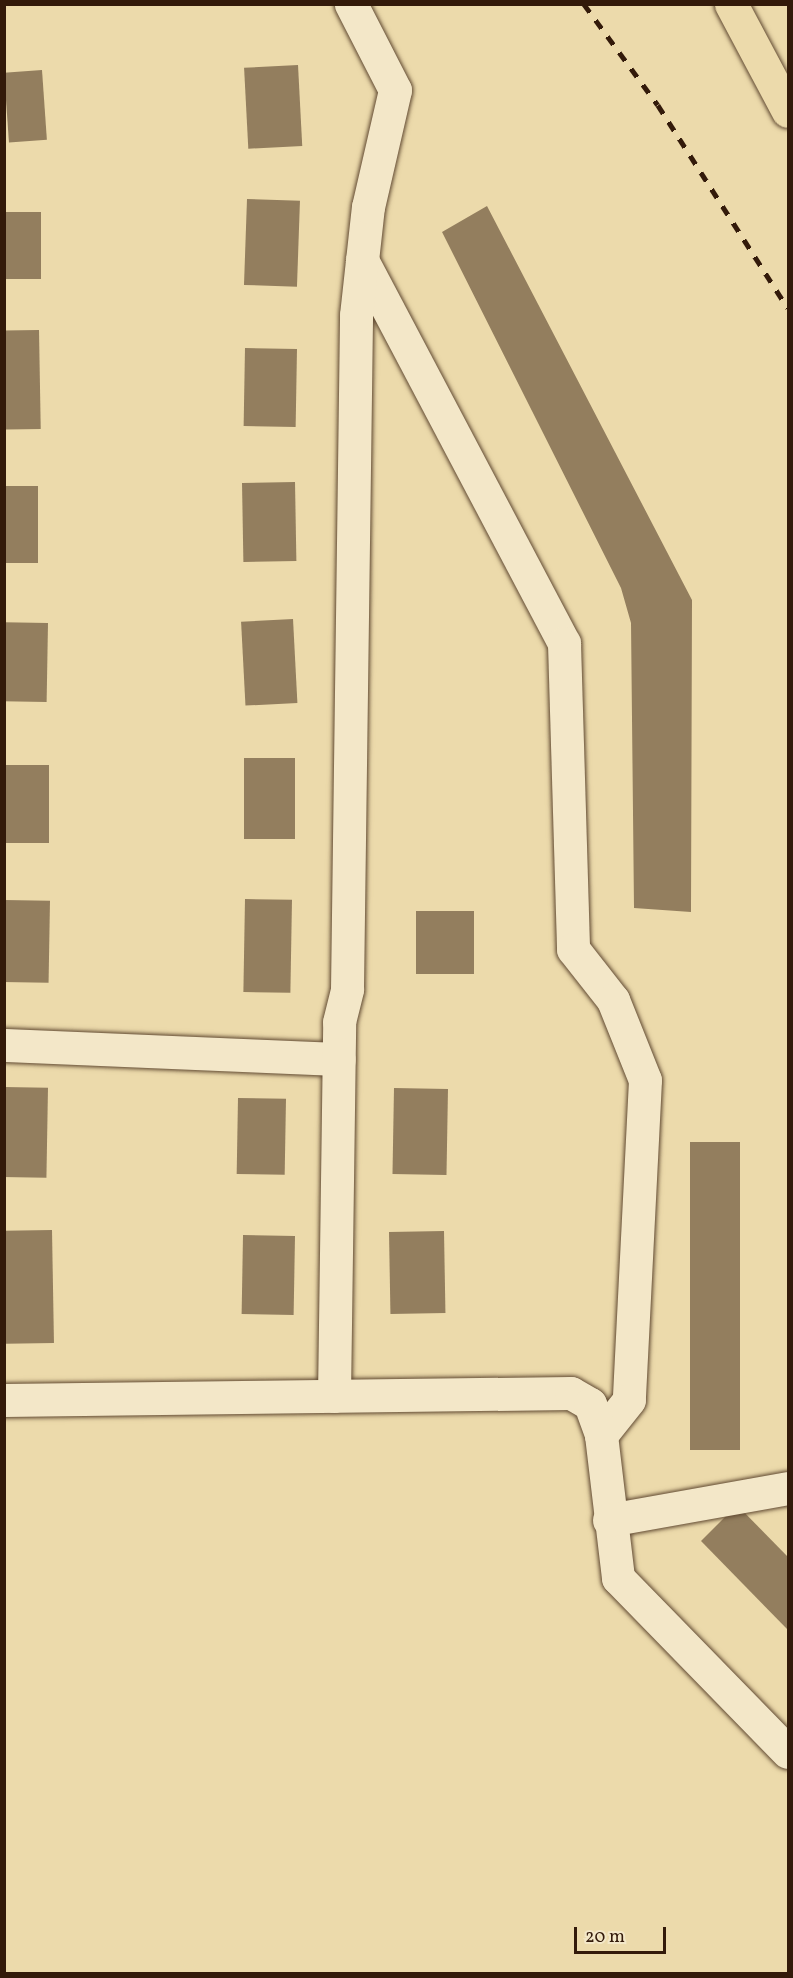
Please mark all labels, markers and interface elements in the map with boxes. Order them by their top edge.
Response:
scale bar [577,1915,668,1953]
text: 20 m [585,1925,625,1950]

